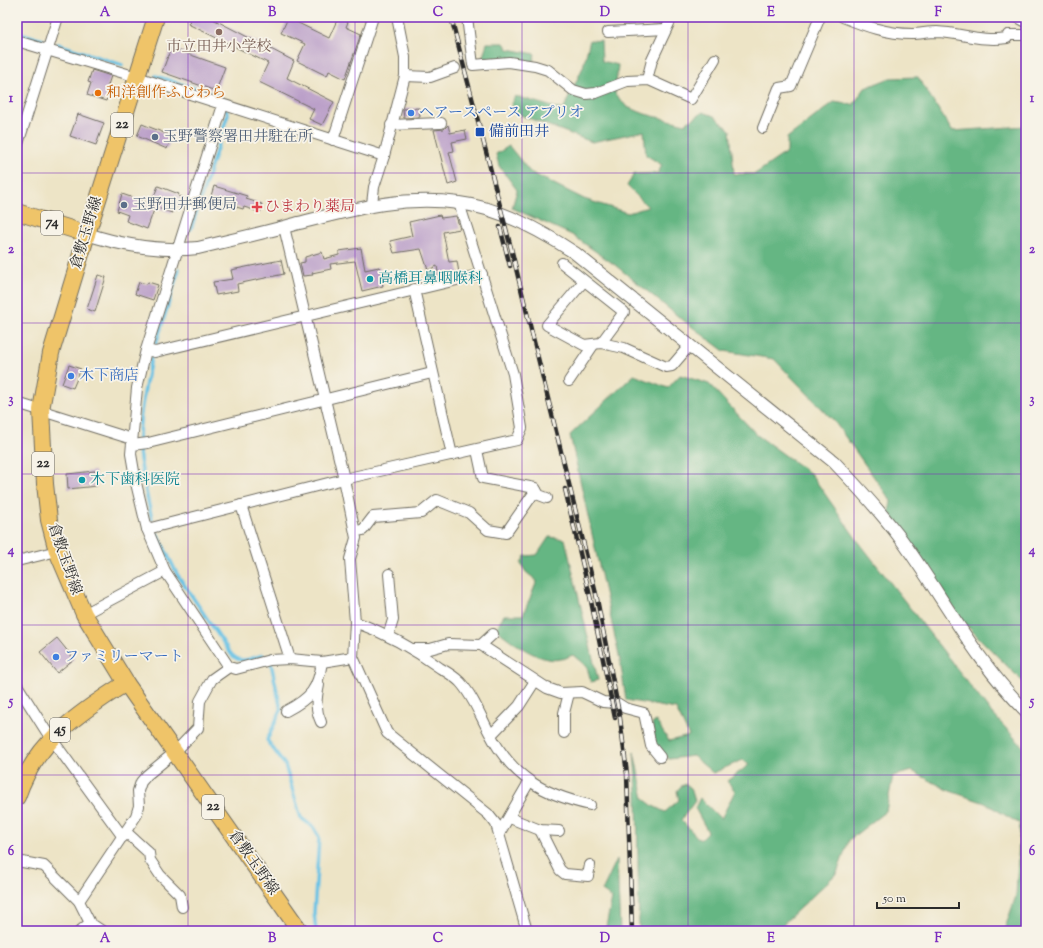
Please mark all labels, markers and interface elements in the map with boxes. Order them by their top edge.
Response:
text: A [100,4,111,22]
text: B [268,4,277,22]
text: C [433,4,443,22]
text: D [600,4,610,22]
text: E [767,4,775,22]
text: F [934,4,942,22]
marker: 市立田井小学校 [214,27,224,37]
place label: 市立田井小学校 [166,37,272,58]
place label: 和洋創作ふじわら [106,83,226,104]
marker: 和洋創作ふじわら [93,88,103,98]
text: 1 [9,90,14,108]
text: 1 [1030,90,1035,108]
place label: ヘアースペース アプリオ [419,103,584,124]
marker: ヘアースペース アプリオ [406,108,416,118]
road number: 22 [111,113,133,137]
place label: 備前田井 [489,122,549,143]
marker: 備前田井 [474,126,486,138]
place label: 玉野警察署田井駐在所 [163,127,313,148]
marker: 玉野警察署田井駐在所 [150,132,160,142]
street label: 倉敷玉野線 [66,194,108,272]
place label: 玉野田井郵便局 [132,195,237,216]
place label: ひまわり薬局 [265,197,355,218]
marker: 玉野田井郵便局 [119,200,129,210]
marker: ひまわり薬局 [252,202,262,212]
road number: 74 [41,211,63,235]
text: 2 [8,241,15,259]
text: 2 [1029,241,1036,259]
place label: 高橋耳鼻咽喉科 [378,269,483,290]
marker: 高橋耳鼻咽喉科 [365,274,375,284]
place label: 木下商店 [79,366,139,387]
marker: 木下商店 [66,371,76,381]
text: 3 [8,391,14,409]
text: 3 [1029,391,1035,409]
road number: 22 [32,452,54,476]
place label: 木下歯科医院 [90,470,180,491]
marker: 木下歯科医院 [77,475,87,485]
street label: 倉敷玉野線 [42,520,86,598]
text: 4 [7,542,15,560]
text: 4 [1028,542,1036,560]
place label: ファミリーマート [64,647,184,668]
marker: ファミリーマート [51,652,61,662]
text: 5 [8,693,14,711]
text: 5 [1029,693,1035,711]
road number: 45 [50,718,70,742]
road number: 22 [202,795,224,819]
street label: 倉敷玉野線 [223,826,283,900]
text: 6 [8,843,15,861]
text: 6 [1029,843,1036,861]
scale bar [877,884,959,910]
text: 50 m [882,890,906,908]
text: A [100,930,111,948]
text: B [268,930,277,948]
text: C [433,930,443,948]
text: D [600,930,610,948]
text: E [767,930,775,948]
text: F [934,930,942,948]

